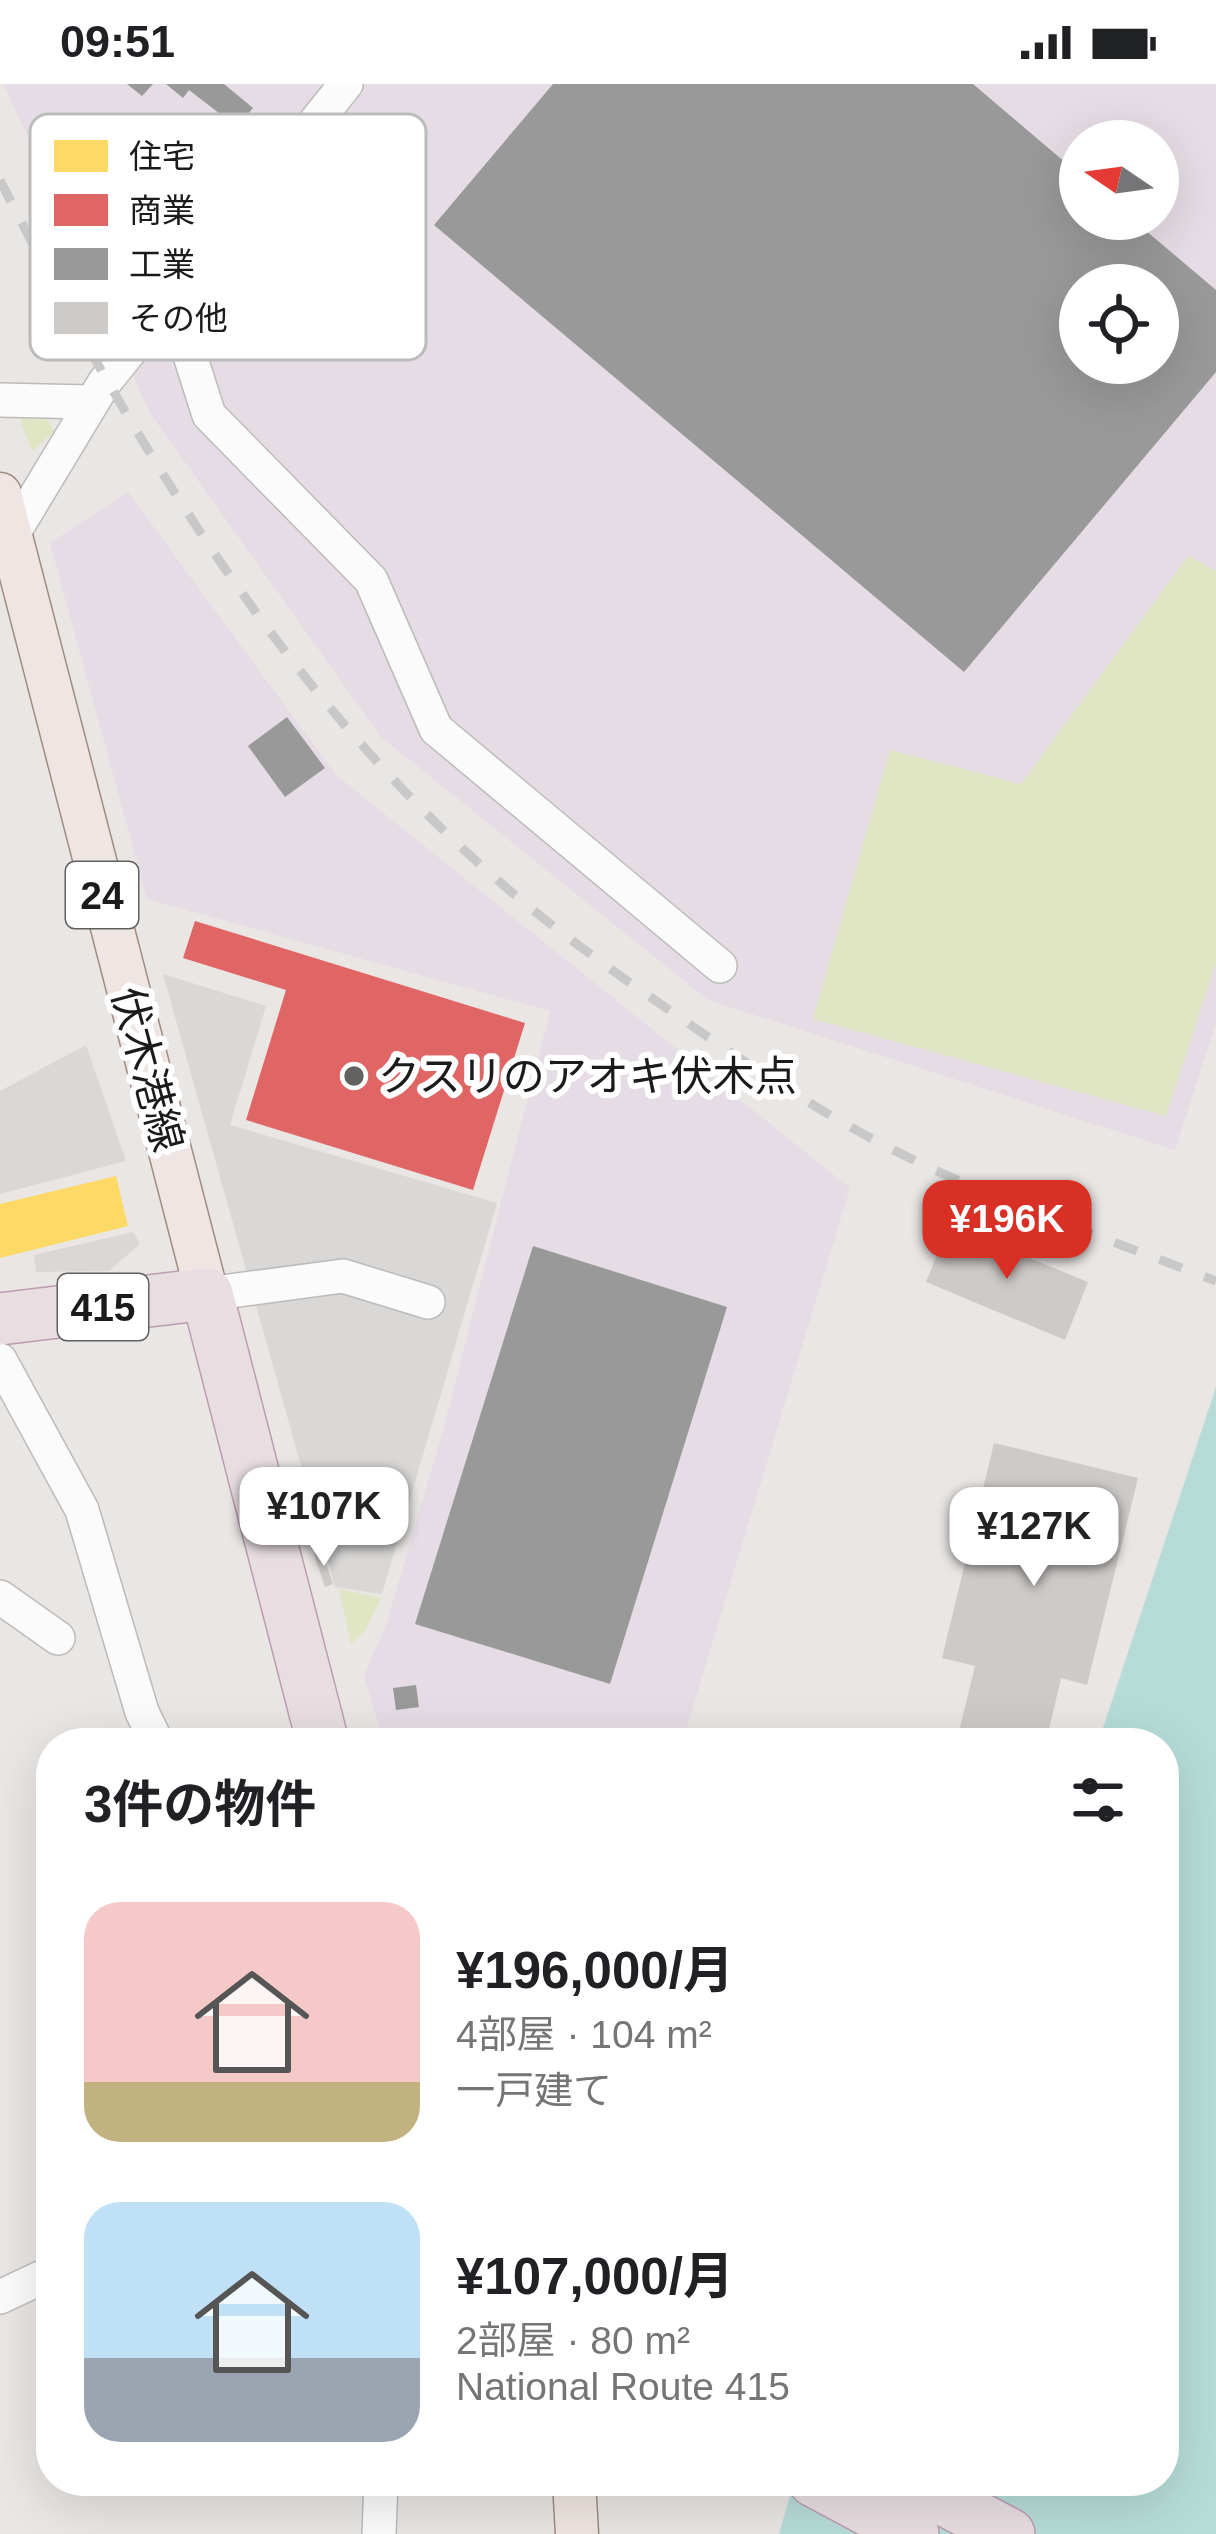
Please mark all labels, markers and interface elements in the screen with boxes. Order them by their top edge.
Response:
text: 09:51 [60,16,175,67]
legend [30,114,426,360]
north arrow [1059,120,1179,240]
map controls [1059,120,1179,384]
text: 住宅 [129,138,195,175]
text: 商業 [129,192,195,229]
text: 工業 [129,246,195,283]
button: locate [1059,264,1179,384]
text: その他 [129,300,228,337]
road number: 24 [66,862,138,928]
street label: 伏木港線 [103,982,192,1156]
place label: クスリのアオキ伏木点 [378,1053,797,1100]
marker: クスリのアオキ伏木点 [341,1063,367,1089]
pin: ¥196K [923,1180,1091,1282]
text: ¥196K [950,1197,1064,1240]
road number: 415 [58,1274,148,1340]
pin: ¥107K [240,1467,408,1569]
text: ¥107K [267,1484,381,1527]
pin: ¥127K [950,1487,1118,1589]
text: ¥127K [977,1504,1091,1547]
icon: filters [1065,1767,1131,1833]
text: 3件の物件 [84,1776,316,1833]
text: ¥196,000/月 [456,1942,734,1999]
icon: home [180,1950,324,2094]
text: 4部屋 · 104 m² [456,2013,712,2056]
text: 一戸建て [456,2069,612,2112]
text: ¥107,000/月 [456,2248,734,2305]
icon: home [180,2250,324,2394]
text: 2部屋 · 80 m² [456,2319,690,2362]
text: National Route 415 [456,2365,790,2408]

